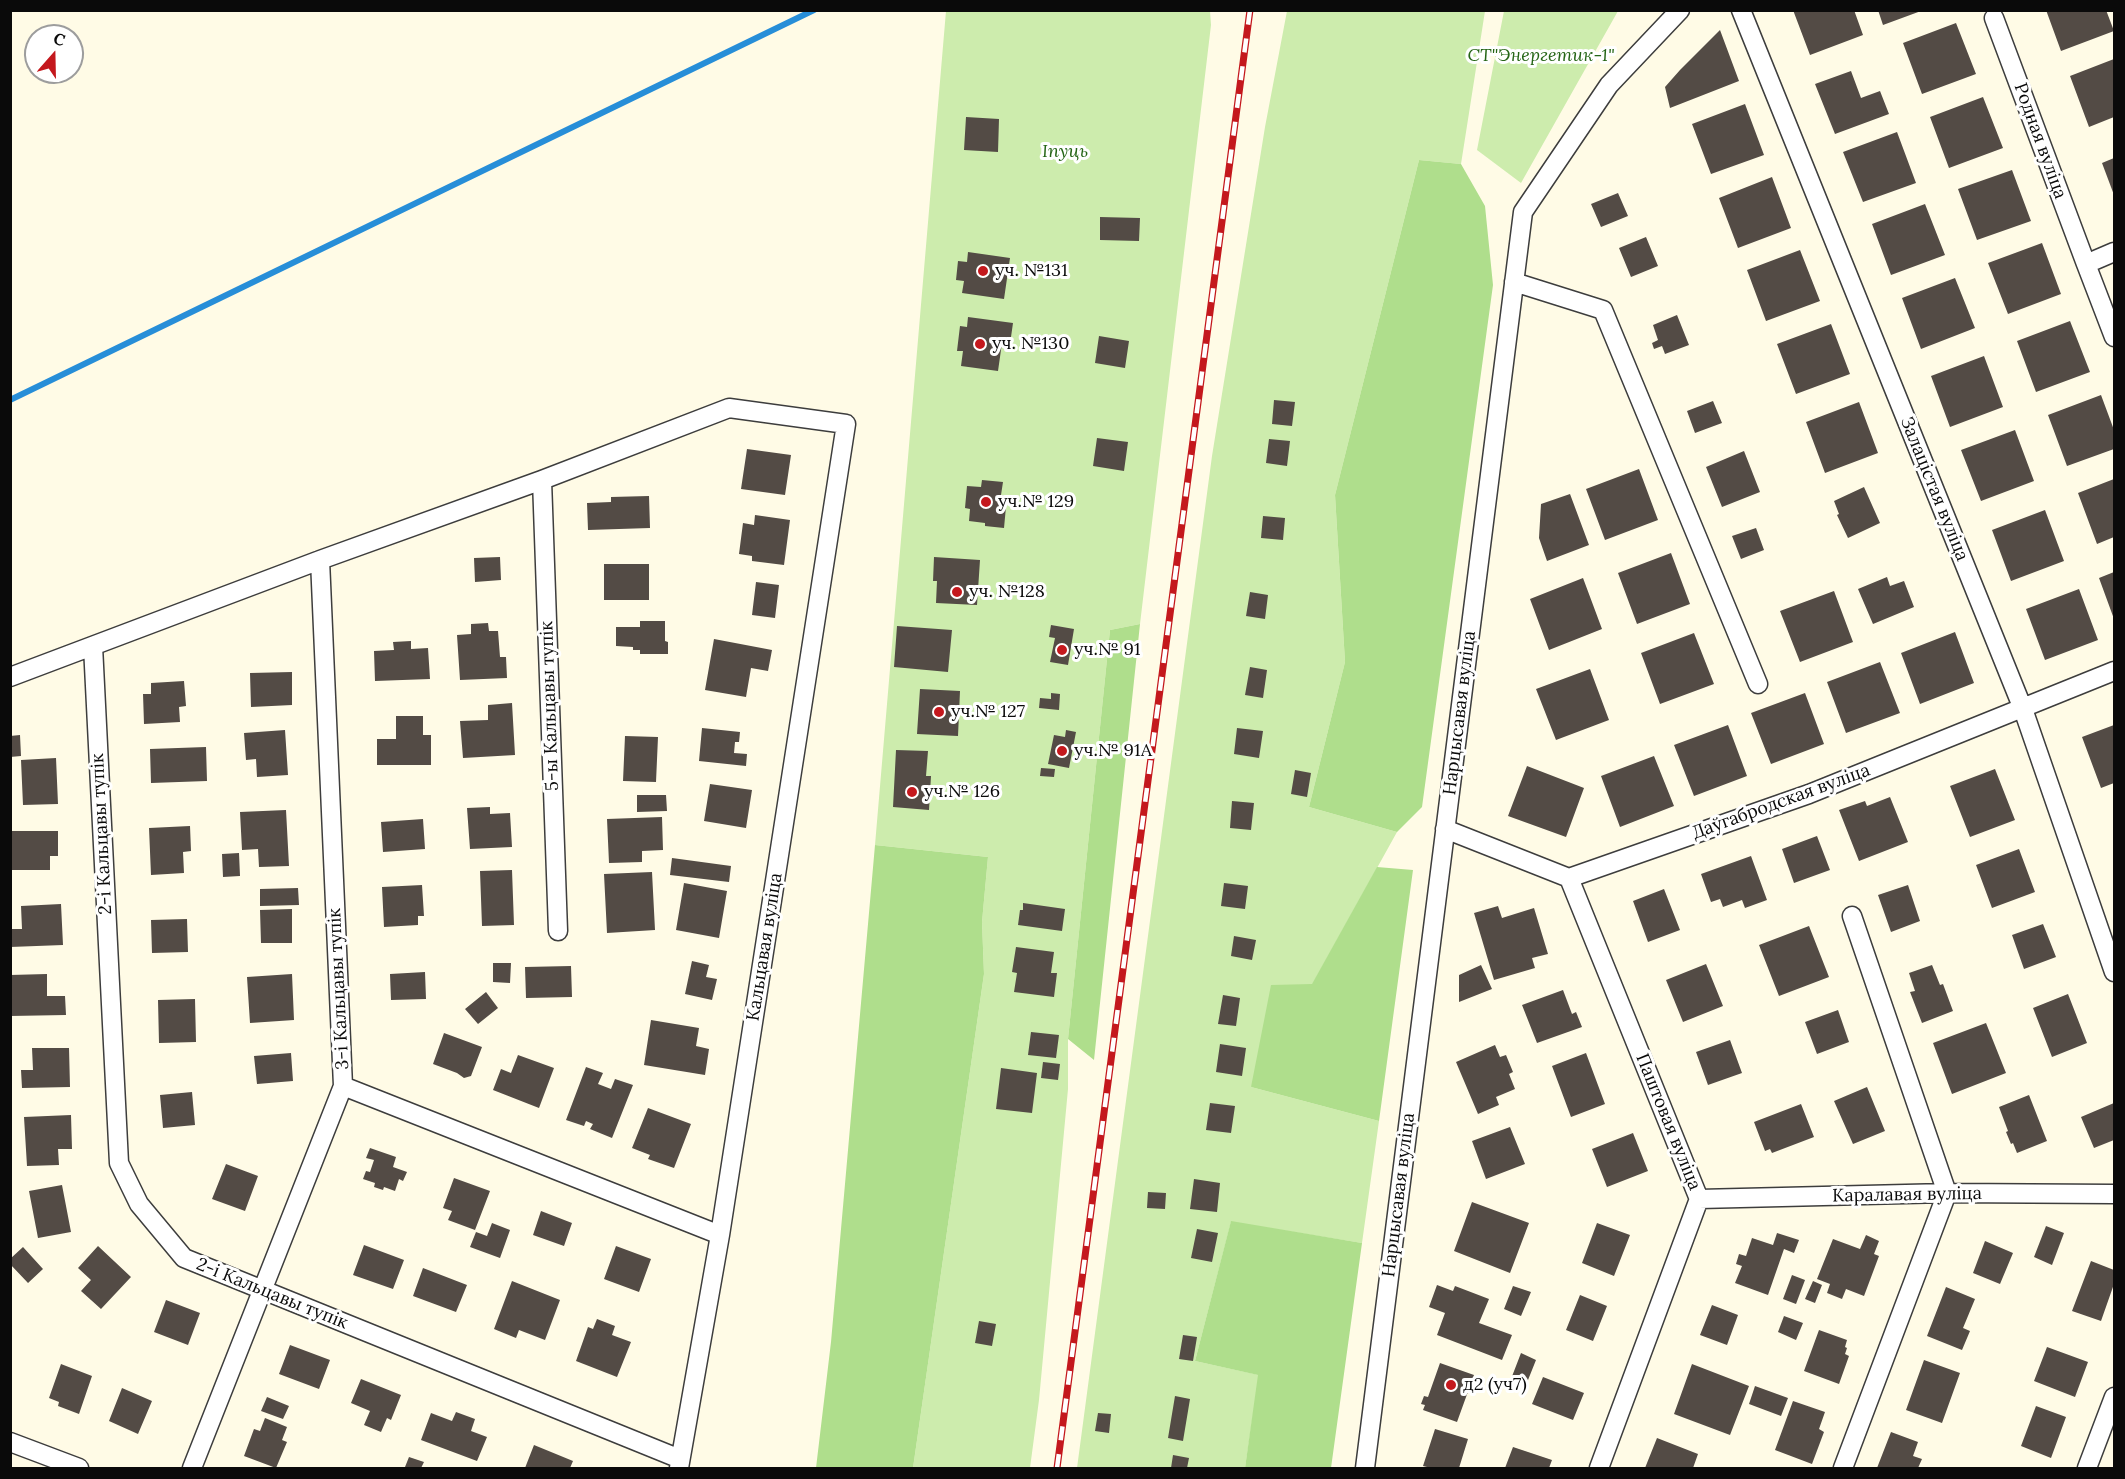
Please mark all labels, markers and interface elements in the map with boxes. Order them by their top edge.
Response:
north arrow [24,24,84,84]
text: С [51,28,68,50]
park label: СТ"Энергетик-1" [1468,45,1614,67]
street label: Родная вуліца [2009,80,2071,202]
park label: Іпуць [1042,141,1088,163]
place label: уч. №131 [995,260,1068,282]
marker: уч. №131 [976,264,990,278]
place label: уч. №130 [992,333,1069,355]
marker: уч. №130 [973,337,987,351]
street label: Залацістая вуліца [1895,414,1973,564]
place label: уч.№ 129 [998,491,1074,513]
marker: уч.№ 129 [979,495,993,509]
place label: уч. №128 [969,581,1045,603]
marker: уч. №128 [950,585,964,599]
street label: 5-ы Кальцавы тупік [536,621,564,791]
street label: Нарцысавая вуліца [1439,630,1481,796]
place label: уч.№ 91 [1074,639,1141,661]
marker: уч.№ 91 [1055,643,1069,657]
place label: уч.№ 127 [951,701,1025,723]
marker: уч.№ 127 [932,705,946,719]
place label: уч.№ 91А [1074,740,1152,762]
marker: уч.№ 91А [1055,744,1069,758]
street label: 2-і Кальцавы тупік [87,753,117,915]
street label: Даўгабродская вуліца [1689,760,1873,844]
place label: уч.№ 126 [924,781,1000,803]
marker: уч.№ 126 [905,785,919,799]
street label: Кальцавая вуліца [743,871,787,1023]
street label: 3-і Кальцавы тупік [324,908,354,1070]
street label: Паштовая вуліца [1631,1051,1705,1193]
street label: Нарцысавая вуліца [1378,1112,1420,1278]
street label: Каралавая вуліца [1832,1183,1982,1207]
street label: 2-і Кальцавы тупік [193,1254,351,1334]
place label: д2 (уч7) [1463,1374,1527,1396]
marker: д2 (уч7) [1444,1378,1458,1392]

